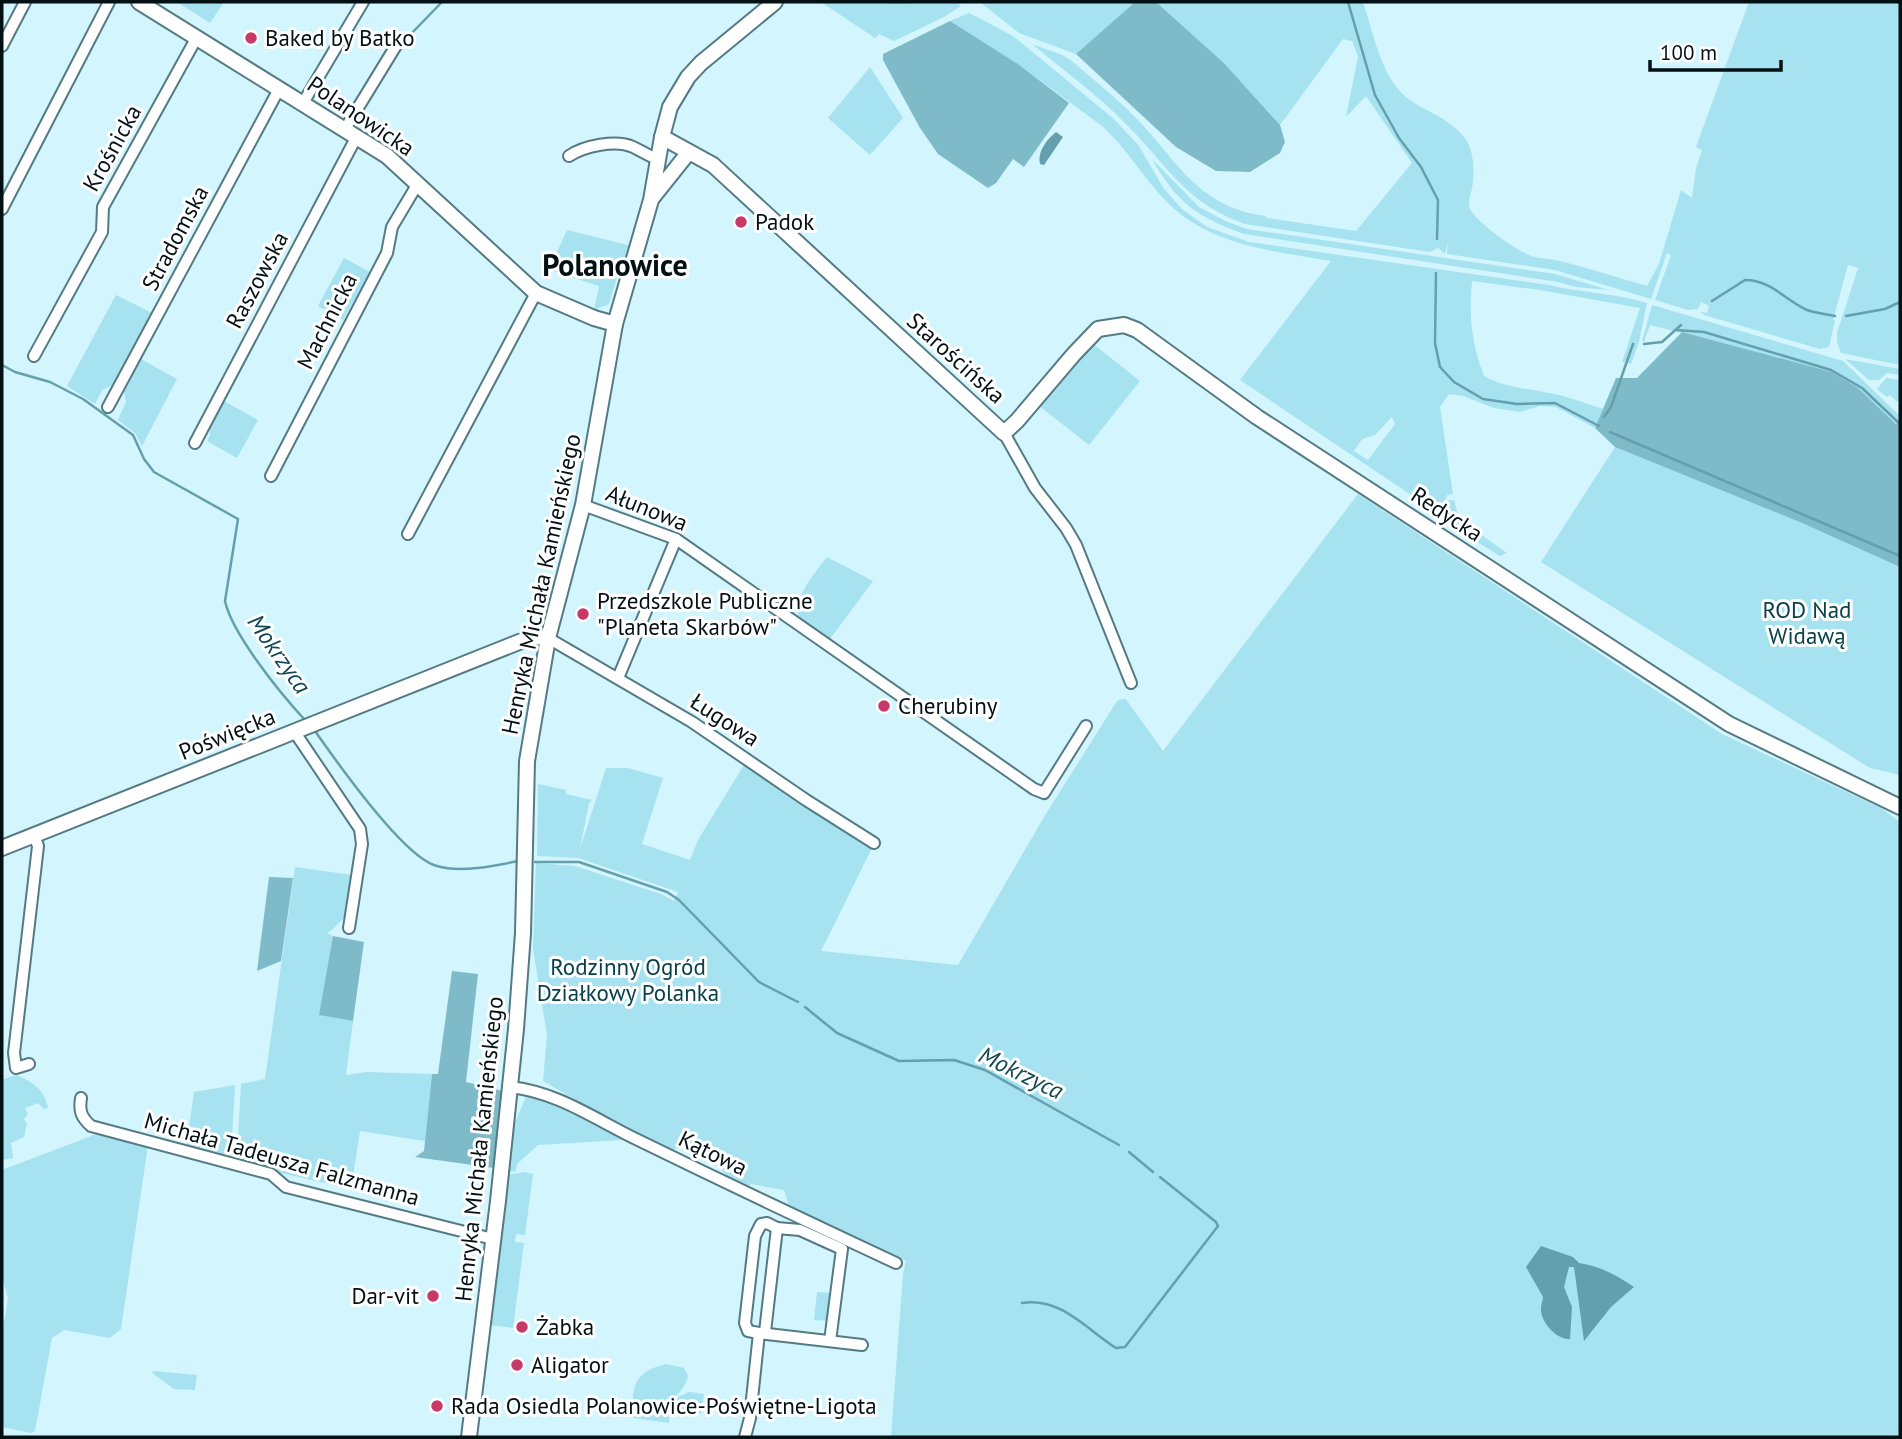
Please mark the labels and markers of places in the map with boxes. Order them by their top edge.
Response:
place label: Baked by Batko [265,23,415,52]
marker: Baked by Batko [243,30,259,46]
place label: Padok [755,207,814,236]
marker: Padok [733,214,749,230]
place label: Przedszkole Publiczne "Planeta Skarbów" [597,586,813,641]
marker: Przedszkole Publiczne "Planeta Skarbów" [575,606,591,622]
place label: Cherubiny [898,691,998,720]
marker: Cherubiny [876,698,892,714]
place label: Dar-vit [351,1281,419,1310]
marker: Dar-vit [425,1288,441,1304]
place label: Żabka [536,1312,594,1341]
marker: Żabka [514,1319,530,1335]
place label: Aligator [531,1350,609,1379]
marker: Aligator [509,1357,525,1373]
place label: Rada Osiedla Polanowice-Poświętne-Ligota [451,1391,877,1420]
marker: Rada Osiedla Polanowice-Poświętne-Ligota [429,1398,445,1414]

